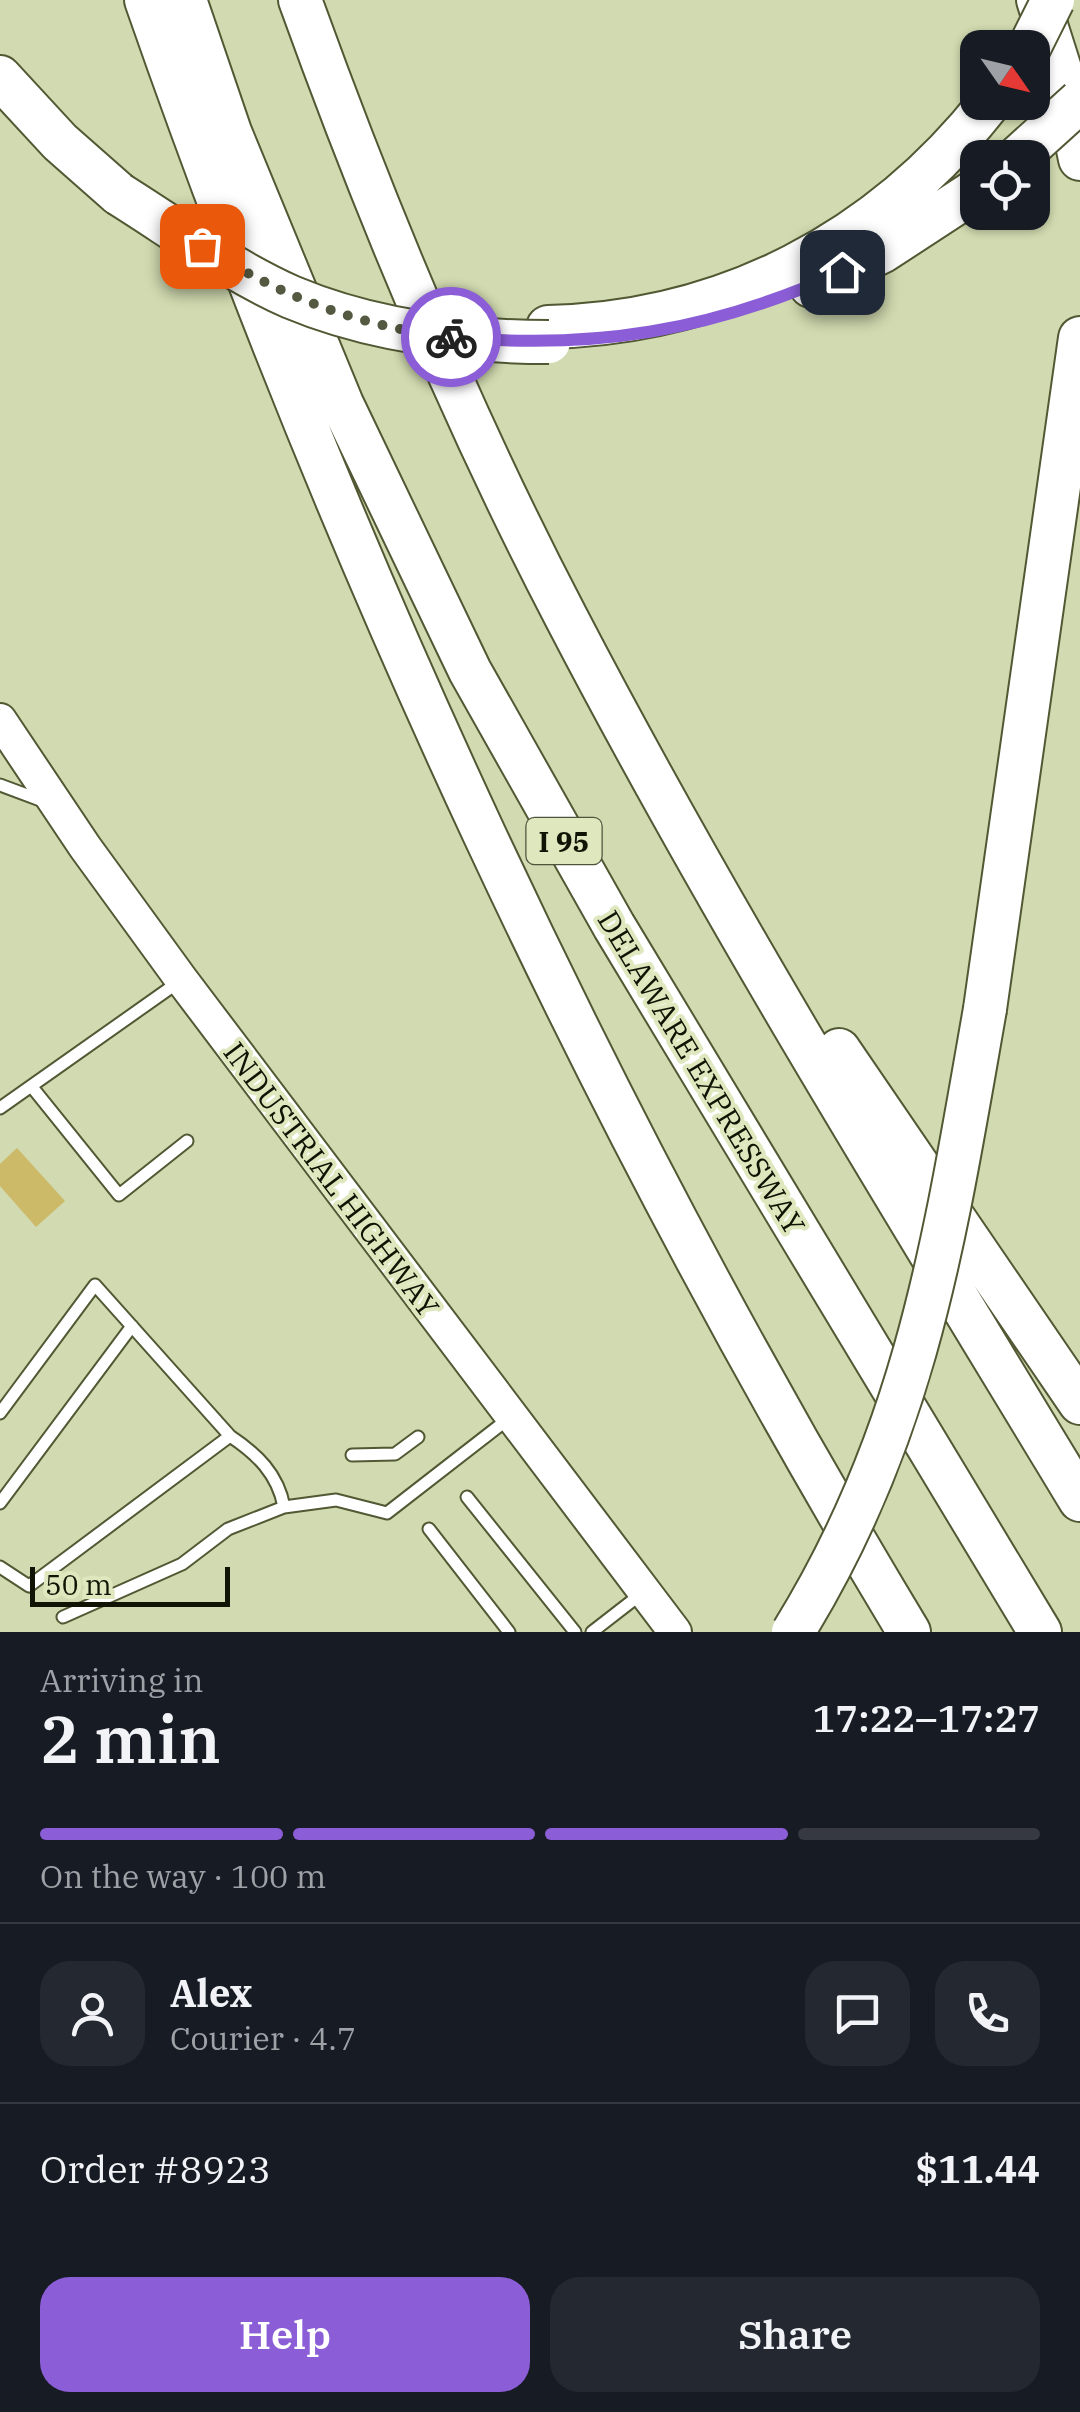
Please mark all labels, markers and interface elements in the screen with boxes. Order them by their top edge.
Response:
north arrow [960,30,1050,120]
map controls [960,30,1050,230]
button: locate [960,140,1050,230]
pin [160,204,245,289]
icon: bag [175,219,230,274]
pin [800,230,885,315]
icon: home [815,245,870,300]
courier [401,287,501,387]
icon: bike [424,310,479,365]
road number: I 95 [526,818,602,864]
street label: DELAWARE EXPRESSWAY [590,903,814,1241]
street label: INDUSTRIAL HIGHWAY [216,1034,448,1324]
scale bar [30,1562,230,1606]
text: 50 m [45,1566,112,1603]
text: Arriving in [40,1659,203,1701]
text: 17:22–17:27 [813,1693,1040,1742]
text: 2 min [40,1696,221,1781]
text: On the way · 100 m [40,1855,326,1897]
button: person [40,1961,145,2066]
button: chat [805,1961,910,2066]
button: phone [935,1961,1040,2066]
text: Alex [170,1968,252,2017]
text: Courier · 4.7 [170,2017,356,2059]
text: Order #8923 [40,2144,271,2193]
text: $11.44 [915,2144,1040,2193]
button: Help [40,2277,530,2392]
button: Share [550,2277,1040,2392]

